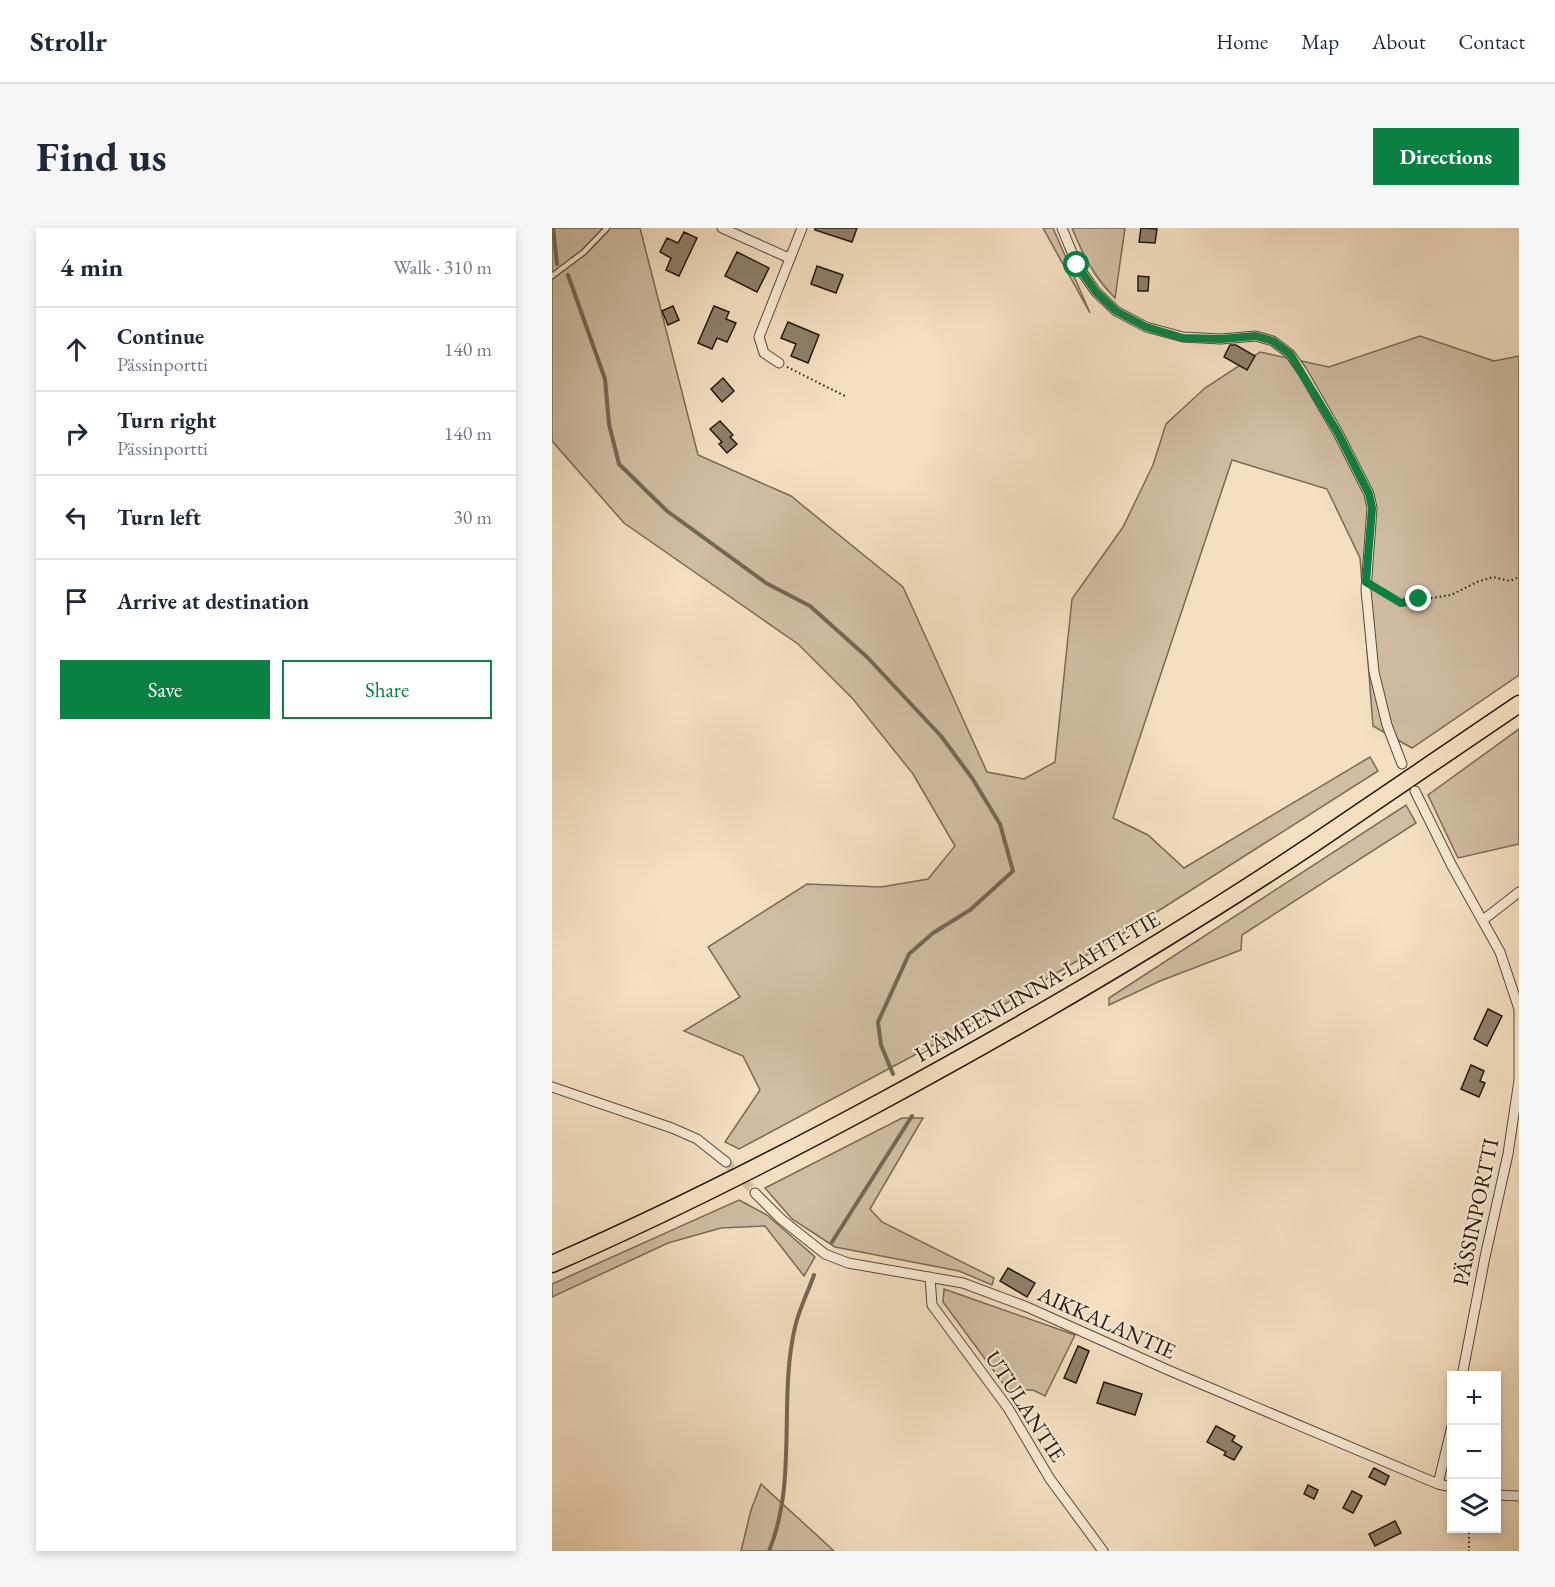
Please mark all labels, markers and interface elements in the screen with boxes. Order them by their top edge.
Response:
text: Strollr [30,23,107,59]
text: Home [1216,28,1268,55]
text: Map [1301,28,1339,55]
text: About [1372,28,1425,55]
text: Contact [1458,28,1525,55]
button: Directions [1373,128,1519,185]
text: Find us [36,129,167,184]
text: 4 min [60,250,123,284]
route start [1063,251,1089,277]
text: Walk · 310 m [393,254,492,280]
text: Continue [117,322,204,351]
icon: ahead [60,333,93,366]
text: 140 m [444,336,492,362]
text: Pässinportti [117,351,208,377]
text: Turn right [117,406,216,435]
icon: right [60,417,93,450]
text: 140 m [444,420,492,446]
text: Pässinportti [117,435,208,461]
icon: left [60,501,93,534]
text: Turn left [117,503,201,532]
text: 30 m [453,504,492,530]
icon: arrive [60,585,93,618]
route end [1405,585,1431,611]
text: Arrive at destination [117,587,309,616]
button: Save [60,660,270,719]
button: Share [282,660,492,719]
street label: HÄMEENLINNA-LAHTI-TIE [909,904,1165,1069]
street label: PÄSSINPORTTI [1446,1135,1505,1289]
street label: AIKKALANTIE [1032,1279,1180,1366]
street label: UTULANTIE [979,1345,1072,1468]
map controls [1447,1371,1501,1533]
button: + [1447,1371,1501,1425]
button: − [1447,1425,1501,1479]
button: layers [1447,1479,1501,1533]

